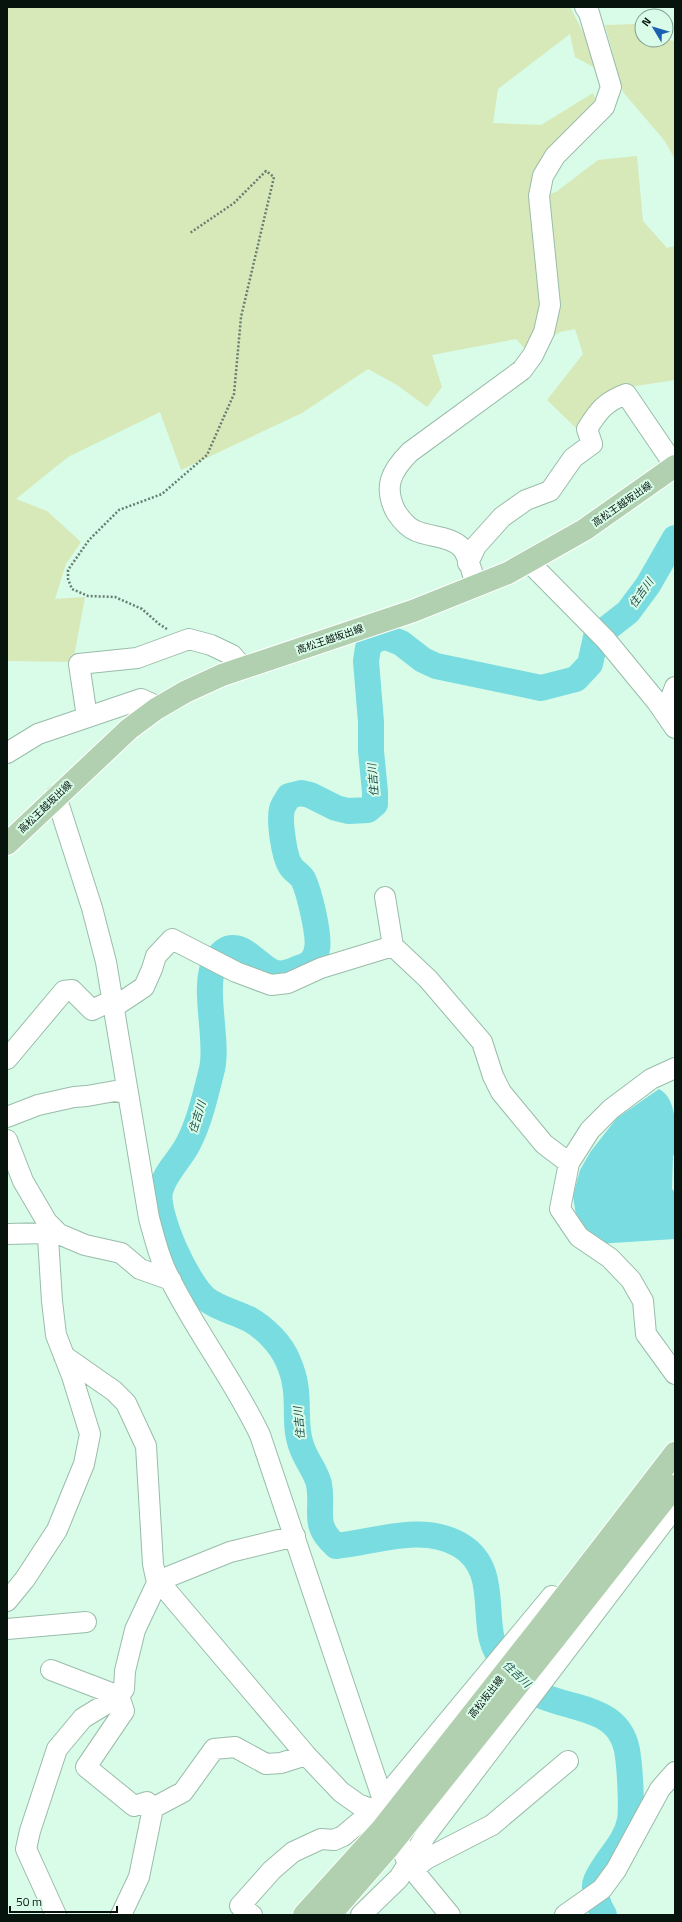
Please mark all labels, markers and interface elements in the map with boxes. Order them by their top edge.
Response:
north arrow [634,8,674,48]
text: N [637,14,655,30]
street label: 高松王越坂出線 [589,478,655,530]
water label: 住吉川 [625,574,658,611]
street label: 高松王越坂出線 [294,621,366,657]
water label: 住吉川 [364,762,382,797]
street label: 高松王越坂出線 [15,777,75,837]
water label: 住吉川 [185,1098,210,1135]
water label: 住吉川 [290,1405,308,1440]
water label: 住吉川 [499,1657,535,1692]
street label: 高松坂出線 [465,1673,507,1721]
scale bar [10,1888,117,1914]
text: 50 m [16,1892,42,1911]

